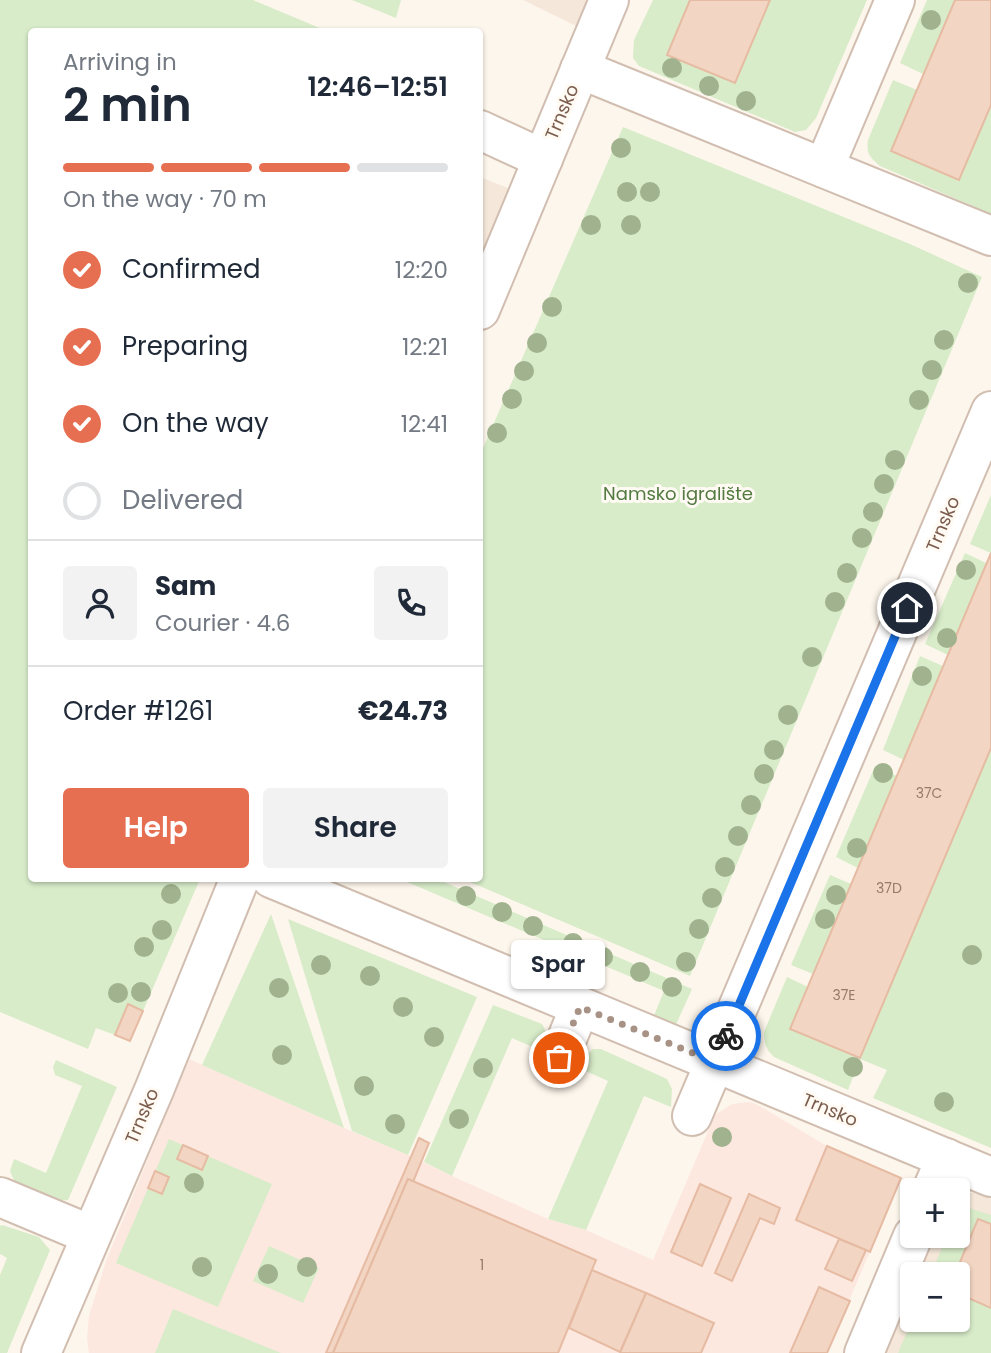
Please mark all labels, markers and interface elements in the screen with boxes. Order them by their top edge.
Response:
text: Arriving in [63,46,177,78]
text: 12:46–12:51 [307,69,448,105]
text: 2 min [63,73,192,137]
street label: Trnsko [539,80,584,143]
text: On the way · 70 m [63,183,267,215]
icon: check [63,251,101,289]
text: Confirmed [122,251,260,287]
text: 12:20 [395,254,448,286]
icon: check [63,328,101,366]
text: Preparing [122,328,248,364]
text: 12:21 [402,331,448,363]
icon: check [63,405,101,443]
text: On the way [122,405,269,441]
text: 12:41 [401,408,448,440]
park label: Namsko igralište [603,481,753,506]
text: Delivered [122,482,243,518]
street label: Trnsko [920,492,965,555]
button: person [63,566,137,640]
button: phone [374,566,448,640]
text: Sam [155,568,216,604]
pin [877,578,937,638]
icon: home [888,589,926,627]
text: Courier · 4.6 [155,607,290,639]
text: Order #1261 [63,693,213,729]
text: €24.73 [358,693,448,729]
house number: 37C [916,783,942,803]
button: Help [63,788,249,868]
button: Share [263,788,448,868]
house number: 37D [876,878,902,898]
callout: Spar [512,939,606,988]
text: Spar [531,948,585,980]
house number: 37E [832,985,856,1005]
courier [691,1001,761,1071]
icon: bike [707,1017,745,1055]
pin [529,1028,589,1088]
icon: bag [540,1039,578,1077]
street label: Trnsko [119,1084,164,1147]
street label: Trnsko [799,1087,862,1132]
map controls [900,1178,970,1332]
button: + [900,1178,970,1248]
house number: 1 [480,1255,484,1275]
button: − [900,1262,970,1332]

